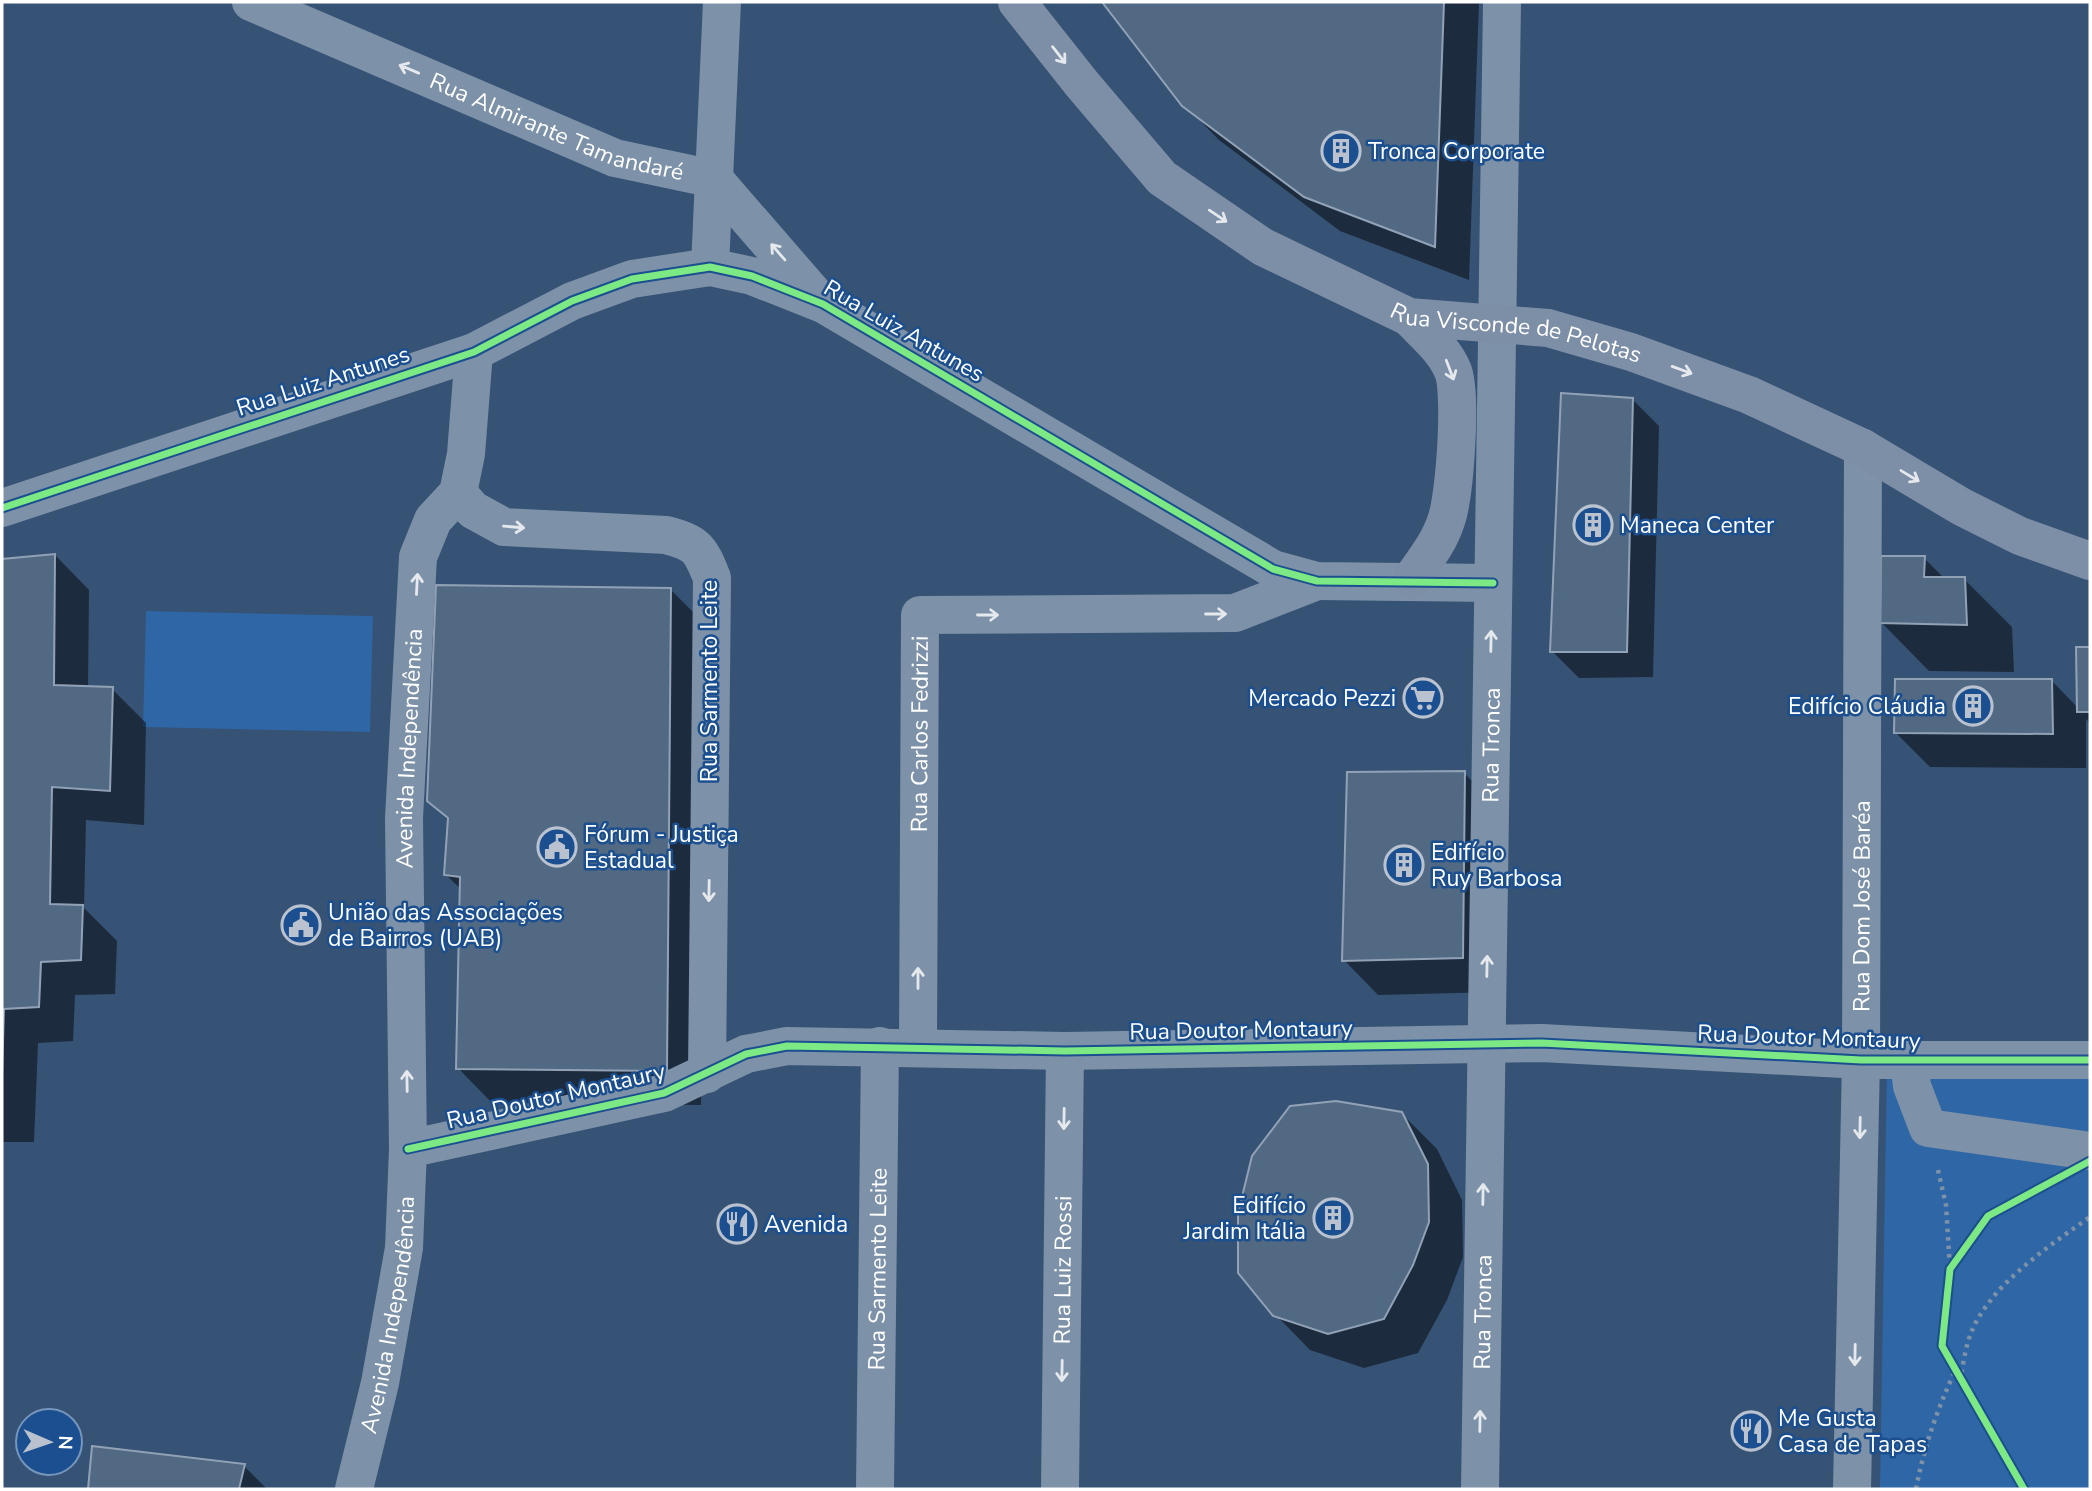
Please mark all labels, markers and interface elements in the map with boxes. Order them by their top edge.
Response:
one-way arrow [1051,46,1066,64]
one-way arrow [398,62,420,75]
street label: Rua Almirante Tamandaré [425,65,687,188]
building icon: Tronca Corporate [1320,130,1362,172]
place label: Tronca Corporate [1368,136,1545,167]
one-way arrow [1208,209,1227,223]
one-way arrow [770,244,786,262]
street label: Rua Luiz Antunes [818,272,990,390]
street label: Rua Visconde de Pelotas [1385,295,1646,370]
street label: Rua Luiz Antunes [232,338,414,424]
one-way arrow [1445,359,1458,380]
one-way arrow [1670,365,1692,378]
one-way arrow [1900,470,1920,484]
building icon: Maneca Center [1572,504,1614,546]
place label: Maneca Center [1620,510,1775,541]
one-way arrow [502,521,525,534]
one-way arrow [411,574,424,596]
street label: Rua Sarmento Leite [694,580,725,782]
one-way arrow [1204,607,1227,620]
one-way arrow [977,608,1000,622]
street label: Avenida Independência [388,628,430,869]
one-way arrow [1485,629,1498,652]
street label: Rua Carlos Fedrizzi [903,636,935,832]
supermarket icon: Mercado Pezzi [1402,677,1444,719]
place label: Mercado Pezzi [1248,683,1396,714]
building icon: Edifício Cláudia [1952,685,1994,727]
street label: Rua Tronca [1475,687,1507,803]
place label: Edifício Cláudia [1788,691,1946,722]
street label: Rua Dom José Baréa [1846,800,1877,1012]
place label: Fórum - Justiça Estadual [584,819,739,876]
public building icon: Fórum - Justiça Estadual [536,826,578,868]
place label: Edifício Ruy Barbosa [1431,837,1562,894]
building icon: Edifício Ruy Barbosa [1383,844,1425,886]
one-way arrow [702,879,716,902]
place label: União das Associações de Bairros (UAB) [328,897,563,954]
public building icon: União das Associações de Bairros (UAB) [280,904,322,946]
one-way arrow [1480,955,1493,978]
one-way arrow [911,967,925,990]
street label: Rua Doutor Montaury [1129,1013,1353,1047]
street label: Rua Doutor Montaury [1697,1018,1921,1056]
street label: Rua Doutor Montaury [444,1056,669,1136]
one-way arrow [400,1070,414,1093]
one-way arrow [1058,1107,1071,1130]
one-way arrow [1853,1116,1867,1139]
street label: Rua Sarmento Leite [861,1167,894,1371]
one-way arrow [1476,1182,1490,1205]
place label: Edifício Jardim Itália [1182,1190,1306,1247]
street label: Avenida Independência [353,1195,422,1437]
street label: Rua Luiz Rossi [1046,1195,1079,1345]
building icon: Edifício Jardim Itália [1312,1197,1354,1239]
restaurant icon: Avenida [716,1203,758,1245]
place label: Avenida [764,1209,848,1240]
street label: Rua Tronca [1466,1254,1499,1370]
one-way arrow [1848,1344,1862,1367]
one-way arrow [1055,1359,1069,1382]
place label: Me Gusta Casa de Tapas [1778,1403,1927,1460]
north arrow [14,1407,84,1477]
one-way arrow [1474,1410,1487,1433]
restaurant icon: Me Gusta Casa de Tapas [1730,1410,1772,1452]
text: N [52,1435,78,1450]

